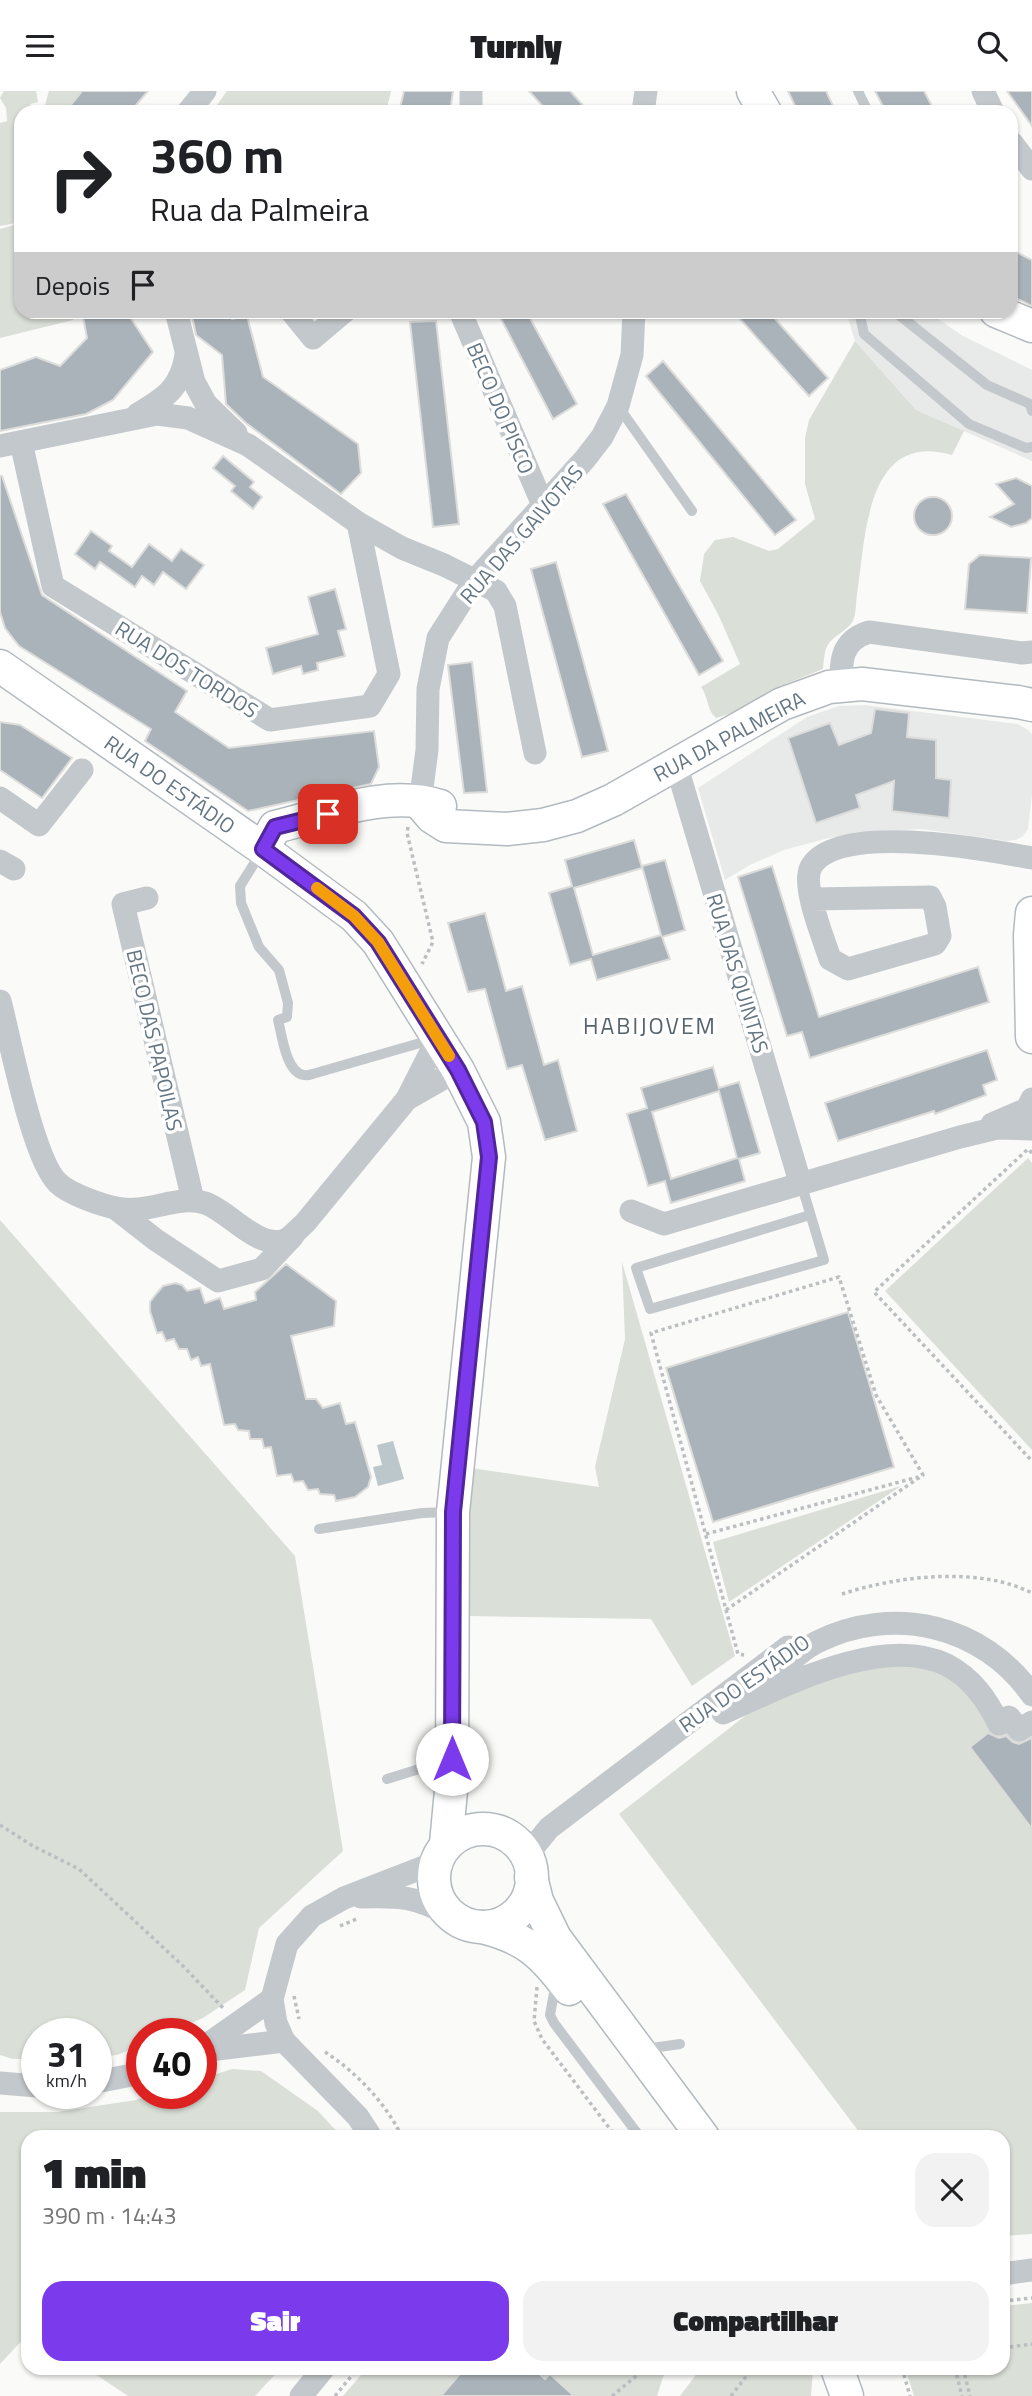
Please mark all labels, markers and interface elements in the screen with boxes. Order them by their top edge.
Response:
text: Turnly [470,22,562,70]
icon: menu [21,27,59,65]
icon: search [973,27,1011,65]
text: 360 m [150,117,284,192]
icon: right [35,133,126,224]
text: Rua da Palmeira [150,185,369,233]
text: Depois [35,266,110,305]
icon: arrive [124,266,162,304]
street label: BECO DO PISCO [459,337,543,479]
street label: RUA DAS GAIVOTAS [452,457,590,611]
street label: RUA DOS TORDOS [109,612,265,726]
street label: RUA DA PALMEIRA [647,682,811,790]
street label: RUA DO ESTÁDIO [98,727,242,841]
pin [298,784,358,844]
icon: arrive [309,795,347,833]
street label: RUA DAS QUINTAS [698,889,778,1057]
street label: BECO DAS PAPOILAS [119,946,191,1134]
district label: HABIJOVEM [583,1008,717,1043]
street label: RUA DO ESTÁDIO [672,1626,816,1740]
position arrow [415,1722,489,1796]
speed limit sign: 40 [126,2018,217,2109]
text: 31 [47,2027,86,2081]
text: km/h [46,2067,87,2094]
text: 1 min [42,2140,146,2204]
button: close [915,2153,989,2227]
text: 390 m · 14:43 [42,2198,177,2233]
button: Sair [42,2281,509,2361]
button: Compartilhar [523,2281,989,2361]

